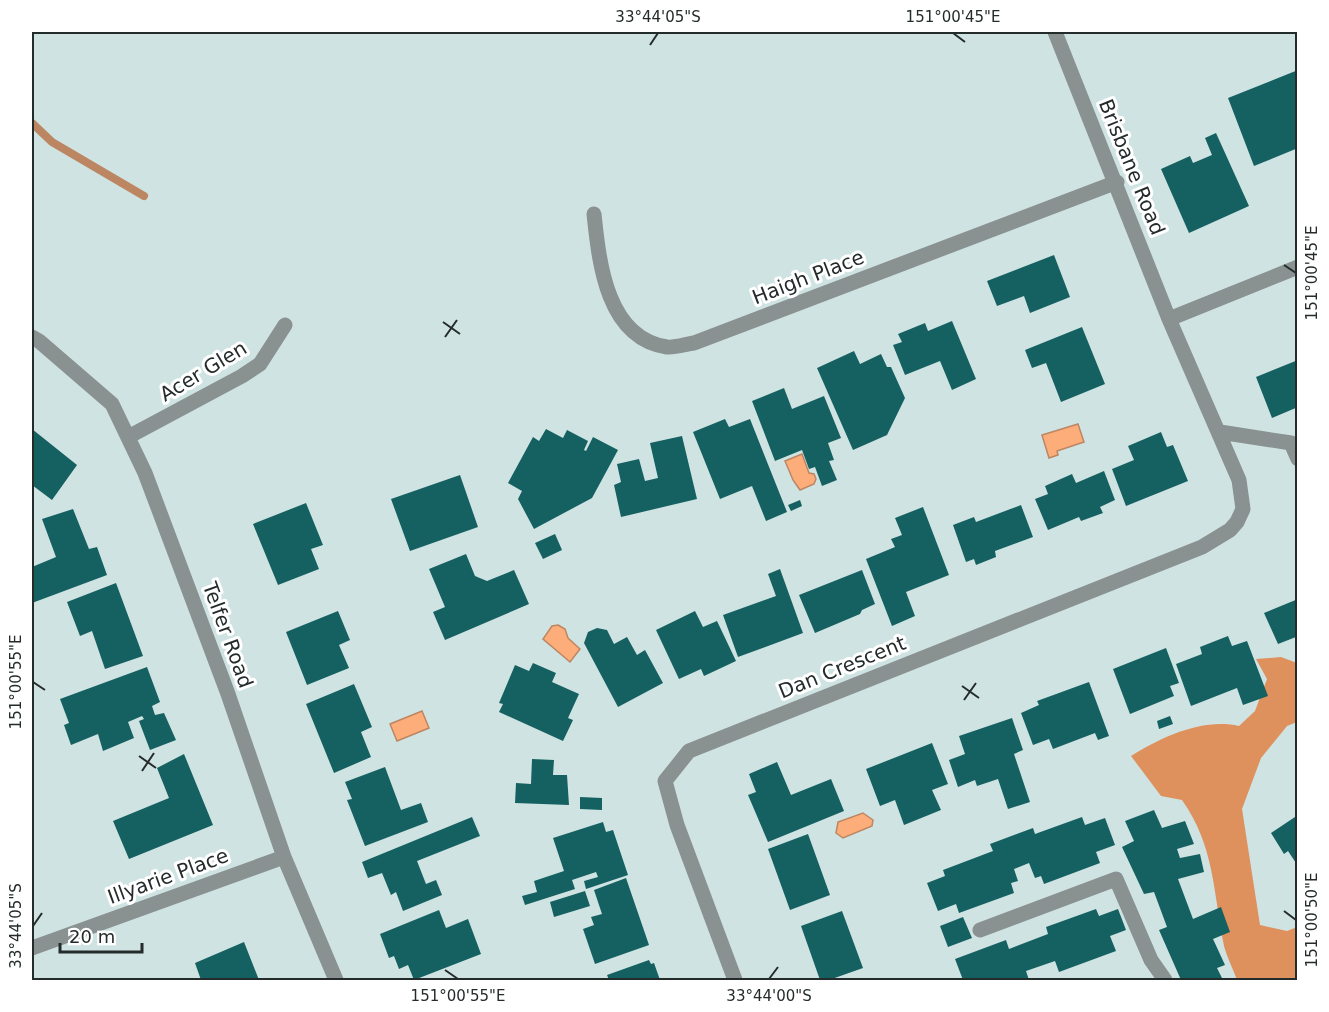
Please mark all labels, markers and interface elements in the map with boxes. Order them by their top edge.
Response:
text: 33°44'05"S [615,8,701,26]
text: 151°00'45"E [906,8,1000,26]
street label: Brisbane Road [1094,96,1170,238]
text: 151°00'45"E [1303,226,1321,320]
street label: Haigh Place [749,245,867,309]
street label: Acer Glen [155,336,251,406]
street label: Telfer Road [197,578,258,691]
street label: Dan Crescent [775,631,909,703]
text: 151°00'55"E [7,635,25,729]
street label: Illyarie Place [104,843,232,909]
text: 151°00'50"E [1303,873,1321,967]
text: 33°44'05"S [7,883,25,969]
scale bar [60,916,142,954]
text: 20 m [69,926,115,947]
text: 151°00'55"E [411,987,505,1005]
text: 33°44'00"S [726,987,812,1005]

